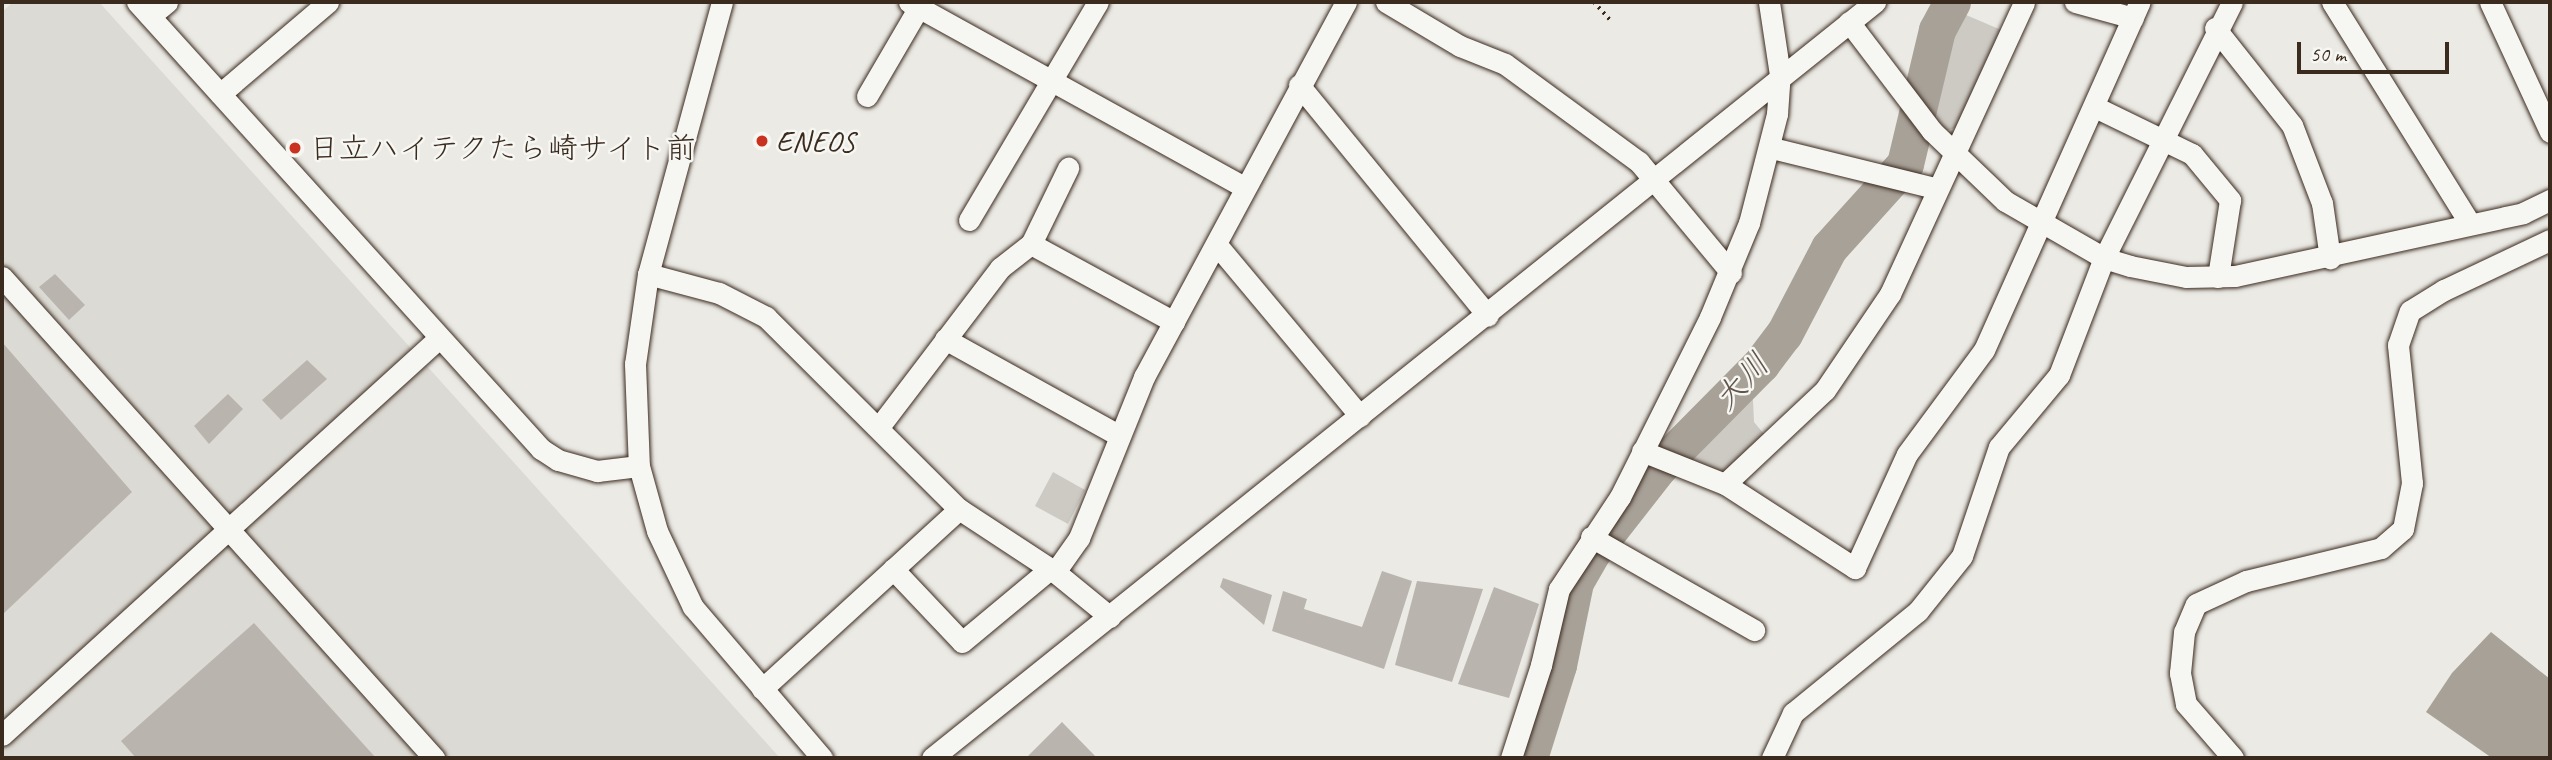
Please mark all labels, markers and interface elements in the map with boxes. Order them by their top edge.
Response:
scale bar [2300,28,2452,72]
text: 50 m [2310,41,2346,67]
place label: ENEOS [776,123,855,159]
place label: 日立ハイテクたら崎サイト前 [309,130,699,166]
marker: ENEOS [754,133,770,149]
marker: 日立ハイテクたら崎サイト前 [287,140,303,156]
water label: 大川 [1706,346,1778,418]

